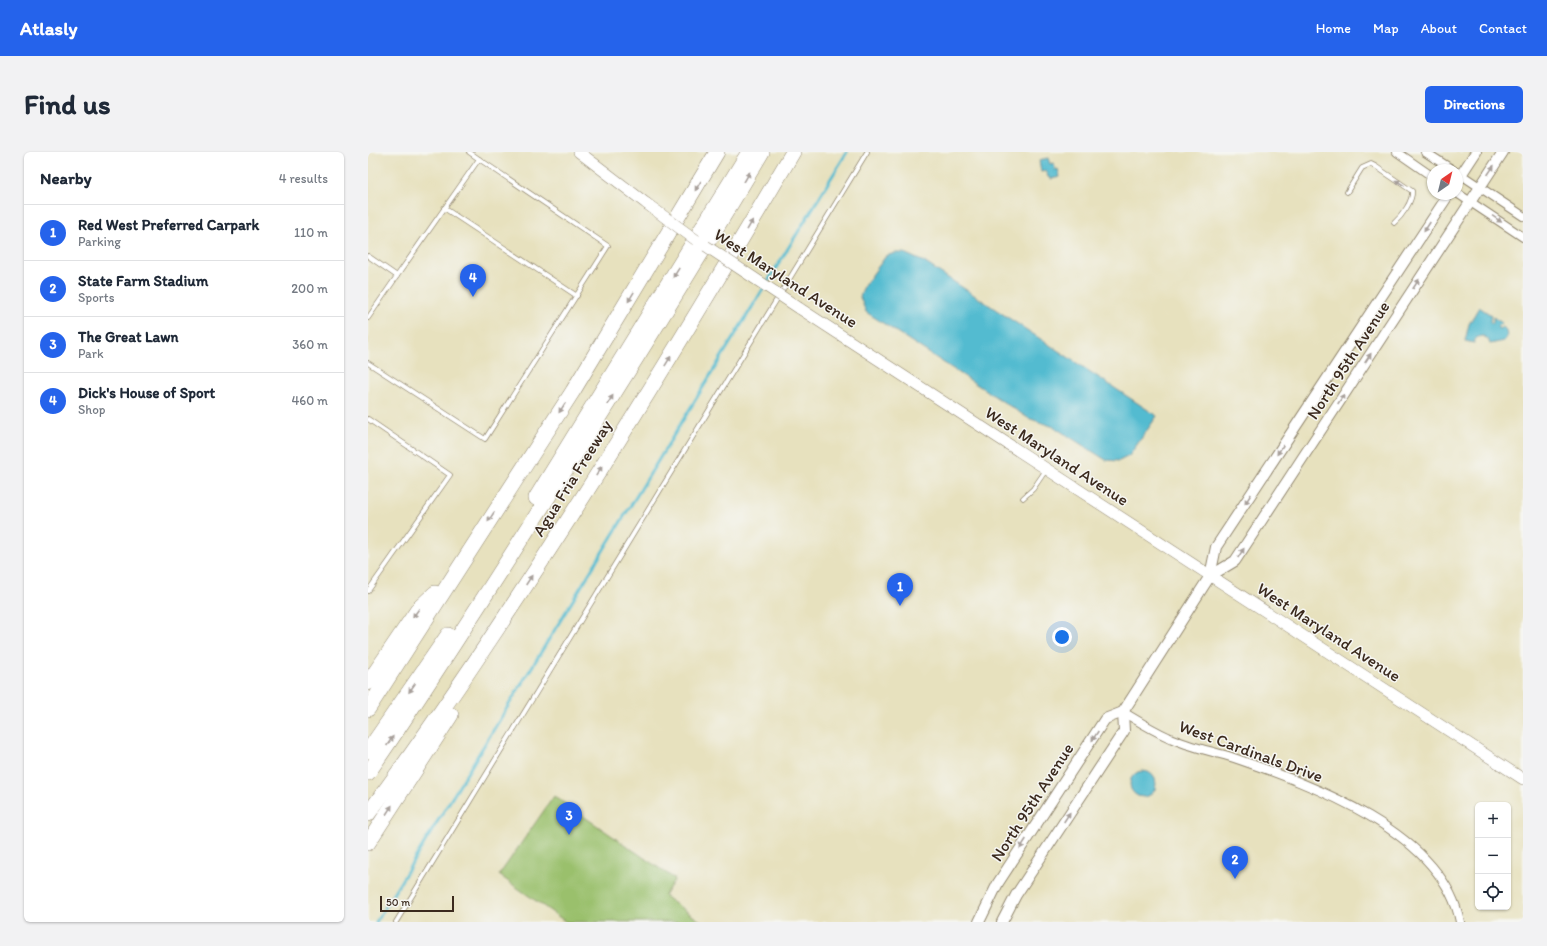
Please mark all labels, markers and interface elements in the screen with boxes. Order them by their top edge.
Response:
text: Atlasly [20,17,77,40]
text: Home [1316,20,1351,37]
text: Map [1373,20,1399,37]
text: About [1421,20,1457,37]
text: Contact [1479,20,1527,37]
button: Directions [1425,86,1523,123]
text: Find us [24,87,111,121]
north arrow [1427,164,1463,200]
one-way arrow [1487,164,1495,175]
text: Nearby [40,168,92,188]
text: 4 results [279,171,328,186]
one-way arrow [744,171,751,183]
one-way arrow [1394,179,1406,186]
one-way arrow [694,181,702,191]
text: Red West Preferred Carpark [78,216,259,234]
one-way arrow [1491,216,1502,223]
one-way arrow [746,220,753,231]
one-way arrow [1423,221,1431,232]
street label: West Maryland Avenue [710,224,862,332]
text: 1 [50,225,56,240]
text: 110 m [294,225,328,240]
text: Parking [78,234,121,249]
pin: 4 [460,264,486,297]
one-way arrow [672,267,679,279]
text: State Farm Stadium [78,272,208,290]
one-way arrow [1413,278,1420,290]
text: 2 [50,281,56,296]
text: 200 m [291,281,328,296]
text: Sports [78,290,114,305]
one-way arrow [627,291,634,303]
street label: North 95th Avenue [1302,297,1394,423]
text: The Great Lawn [78,328,179,346]
text: 3 [49,337,57,352]
text: 360 m [292,337,328,352]
text: Park [78,346,104,361]
one-way arrow [1364,353,1372,363]
one-way arrow [664,355,672,366]
text: Dick's House of Sport [78,384,215,402]
text: 4 [49,393,57,408]
text: 460 m [291,393,328,408]
one-way arrow [1337,394,1345,404]
one-way arrow [606,395,614,405]
text: Shop [78,402,105,417]
one-way arrow [559,402,566,414]
street label: West Maryland Avenue [981,402,1133,510]
street label: Agua Fria Freeway [528,416,616,540]
one-way arrow [1276,445,1284,455]
one-way arrow [595,466,603,476]
one-way arrow [1244,494,1252,504]
one-way arrow [488,511,495,522]
one-way arrow [1237,547,1245,558]
pin: 1 [887,573,913,606]
one-way arrow [525,575,533,585]
street label: West Maryland Avenue [1253,578,1405,686]
one-way arrow [412,608,420,618]
your location [1052,627,1072,647]
one-way arrow [408,683,416,693]
street label: West Cardinals Drive [1176,716,1326,786]
one-way arrow [1091,730,1098,741]
one-way arrow [386,736,394,746]
street label: North 95th Avenue [986,739,1078,865]
pin: 3 [556,802,582,835]
map controls [1475,802,1511,910]
button: + [1475,802,1511,838]
one-way arrow [385,805,393,815]
one-way arrow [1063,812,1071,823]
one-way arrow [1020,838,1027,850]
button: − [1475,838,1511,874]
pin: 2 [1222,846,1248,879]
button: locate [1475,874,1511,910]
scale bar [380,894,454,913]
text: 50 m [386,896,410,909]

